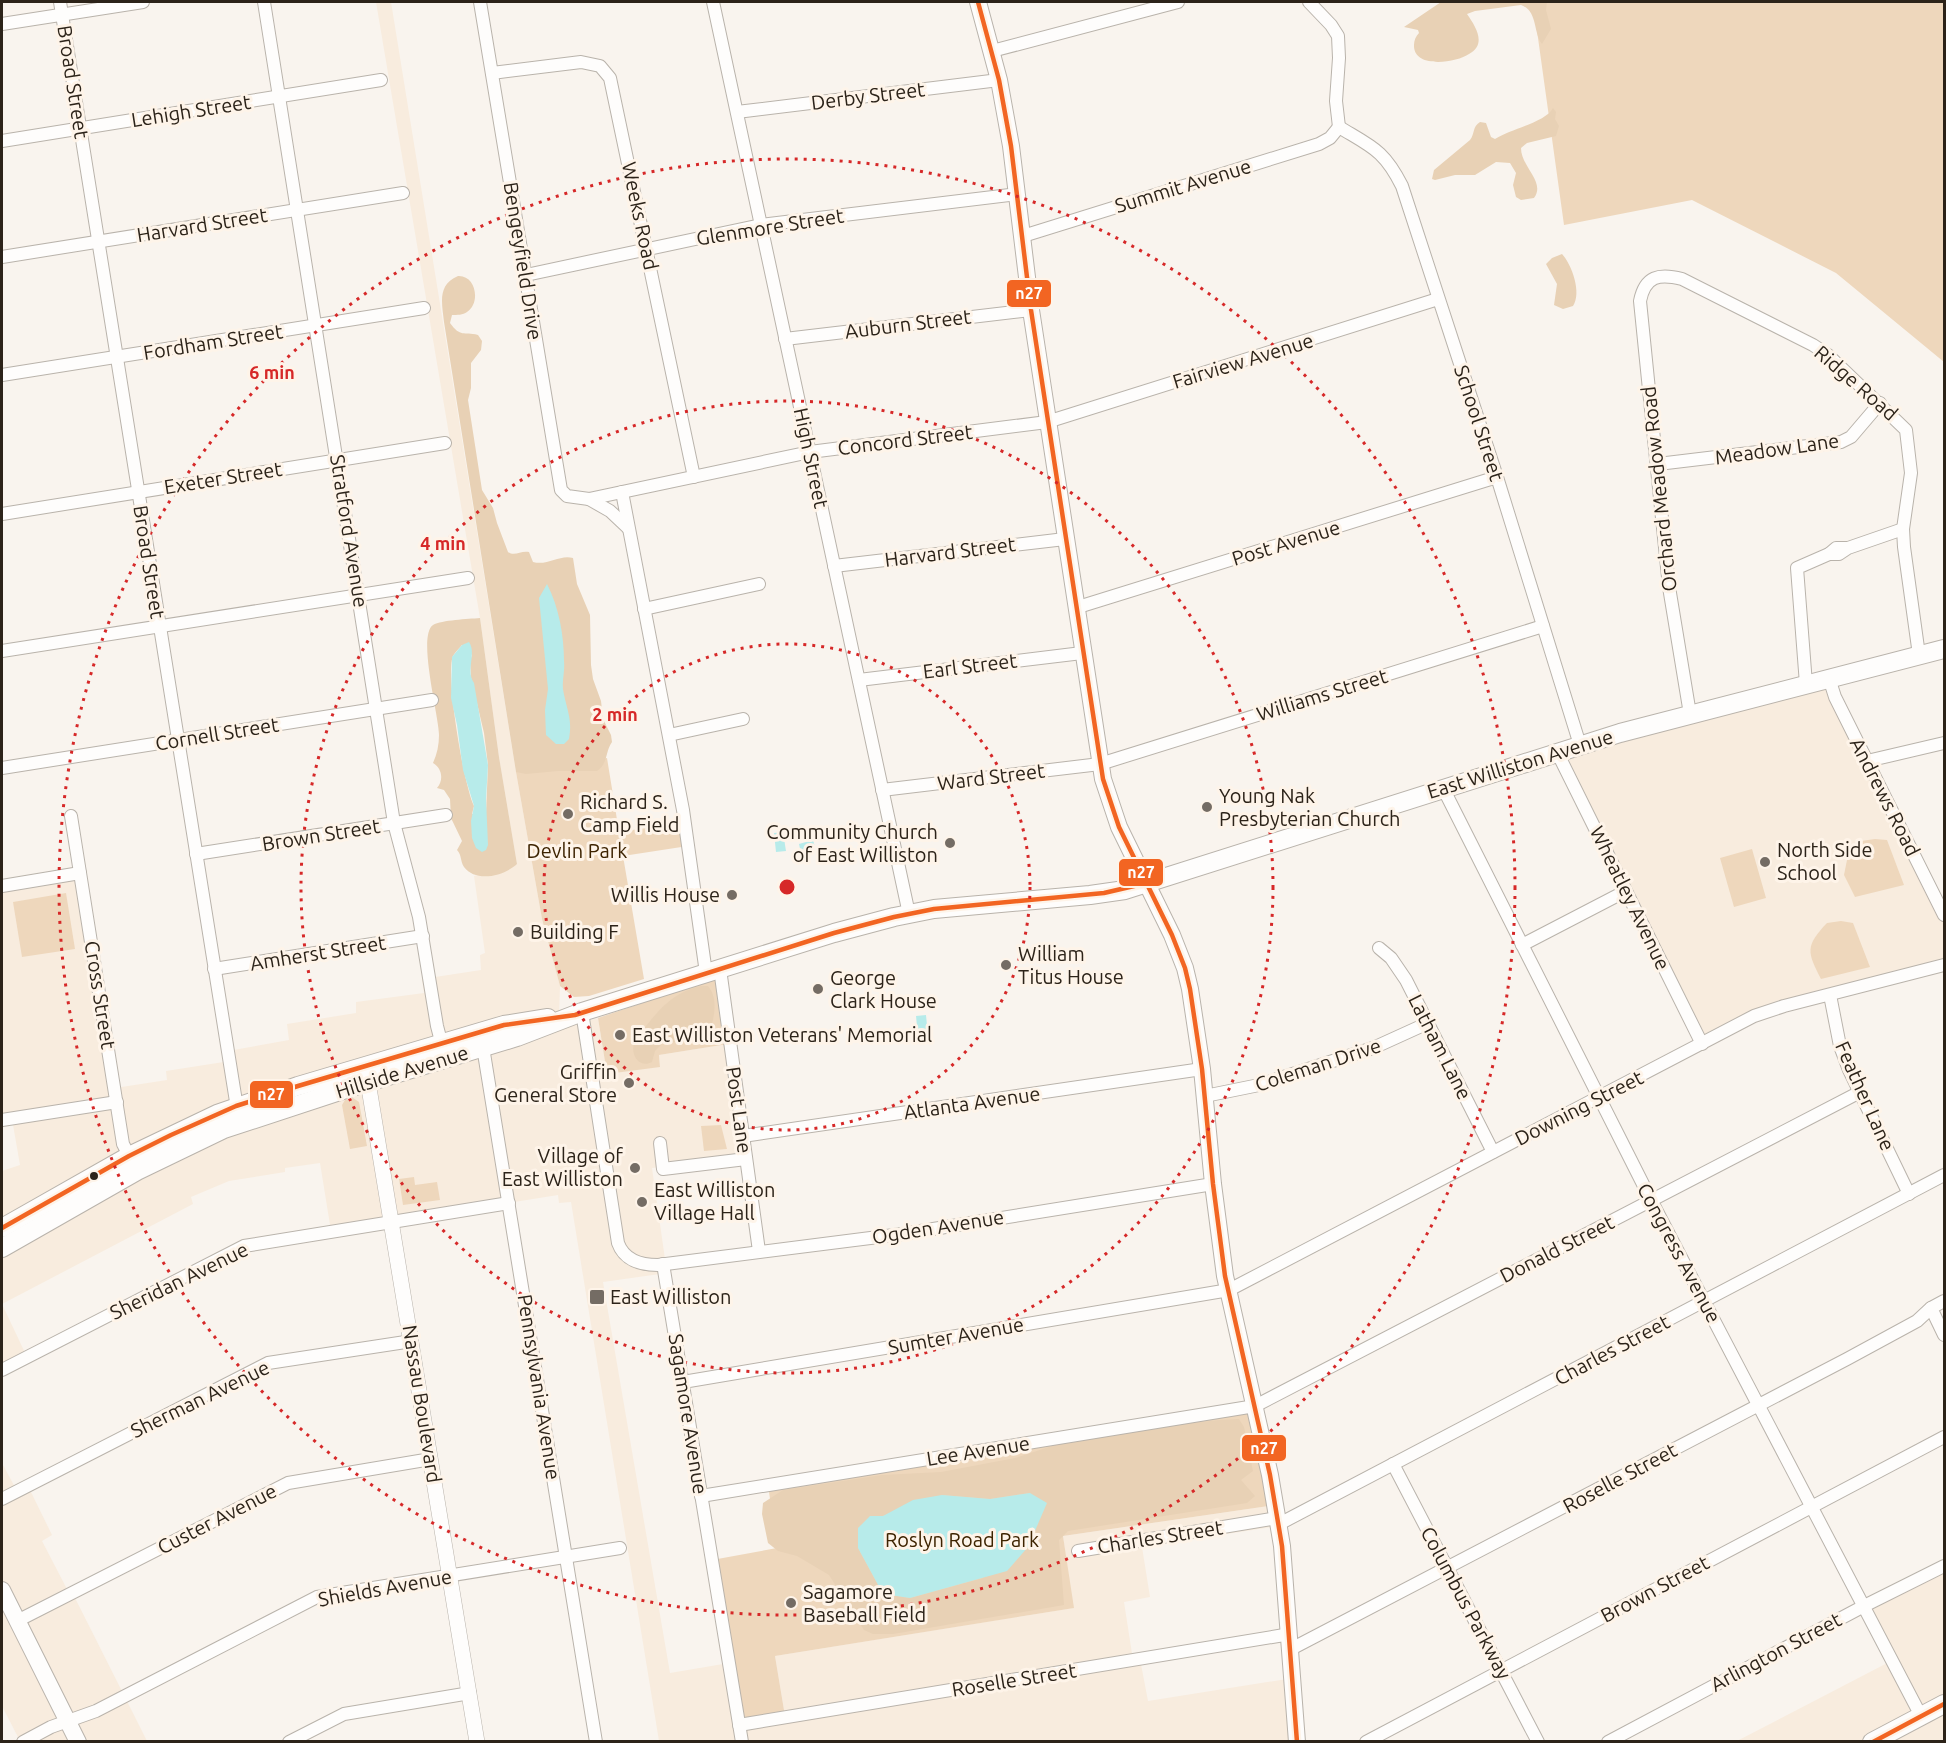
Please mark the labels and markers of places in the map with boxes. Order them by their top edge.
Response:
place label: Young Nak Presbyterian Church [1219,784,1401,830]
place label: Richard S. Camp Field [580,790,679,836]
marker: Young Nak Presbyterian Church [1200,800,1214,814]
marker: Richard S. Camp Field [561,807,575,821]
place label: Community Church of East Williston [766,820,938,866]
marker: Community Church of East Williston [943,836,957,850]
place label: North Side School [1777,838,1873,884]
marker: North Side School [1758,855,1772,869]
centre of rings [777,877,797,897]
place label: Willis House [611,883,720,906]
marker: Willis House [725,888,739,902]
place label: Building F [530,920,619,943]
marker: Building F [511,925,525,939]
place label: William Titus House [1018,942,1124,988]
marker: William Titus House [999,958,1013,972]
place label: George Clark House [830,966,937,1012]
marker: George Clark House [811,982,825,996]
place label: East Williston Veterans' Memorial [632,1023,932,1046]
marker: East Williston Veterans' Memorial [613,1028,627,1042]
place label: Griffin General Store [494,1060,617,1106]
marker: Griffin General Store [622,1076,636,1090]
place label: Village of East Williston [502,1144,623,1190]
marker: Village of East Williston [628,1161,642,1175]
unlabelled marker [88,1170,100,1182]
place label: East Williston Village Hall [654,1178,775,1224]
marker: East Williston Village Hall [635,1195,649,1209]
place label: East Williston [610,1285,731,1308]
marker: East Williston [588,1288,606,1306]
place label: Sagamore Baseball Field [803,1580,926,1626]
marker: Sagamore Baseball Field [784,1596,798,1610]

